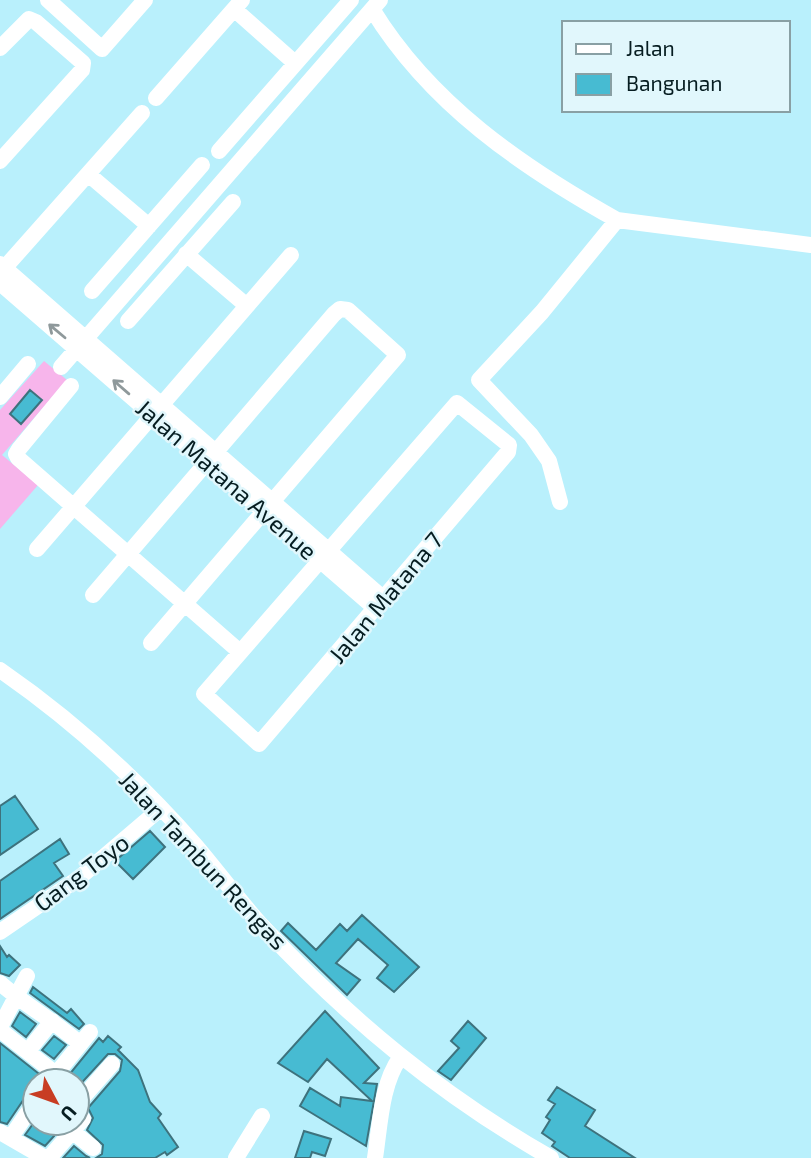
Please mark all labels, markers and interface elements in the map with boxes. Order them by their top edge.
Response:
legend [562,21,790,112]
text: Jalan [626,35,675,60]
text: Bangunan [626,70,722,95]
one-way arrow [48,323,66,339]
one-way arrow [112,379,130,395]
street label: Jalan Matana Avenue [131,393,323,565]
street label: Jalan Matana 7 [322,526,448,668]
street label: Jalan Tambun Rengas [114,765,294,955]
street label: Gang Toyo [28,827,134,917]
north arrow [21,1067,91,1137]
text: U [56,1101,82,1126]

